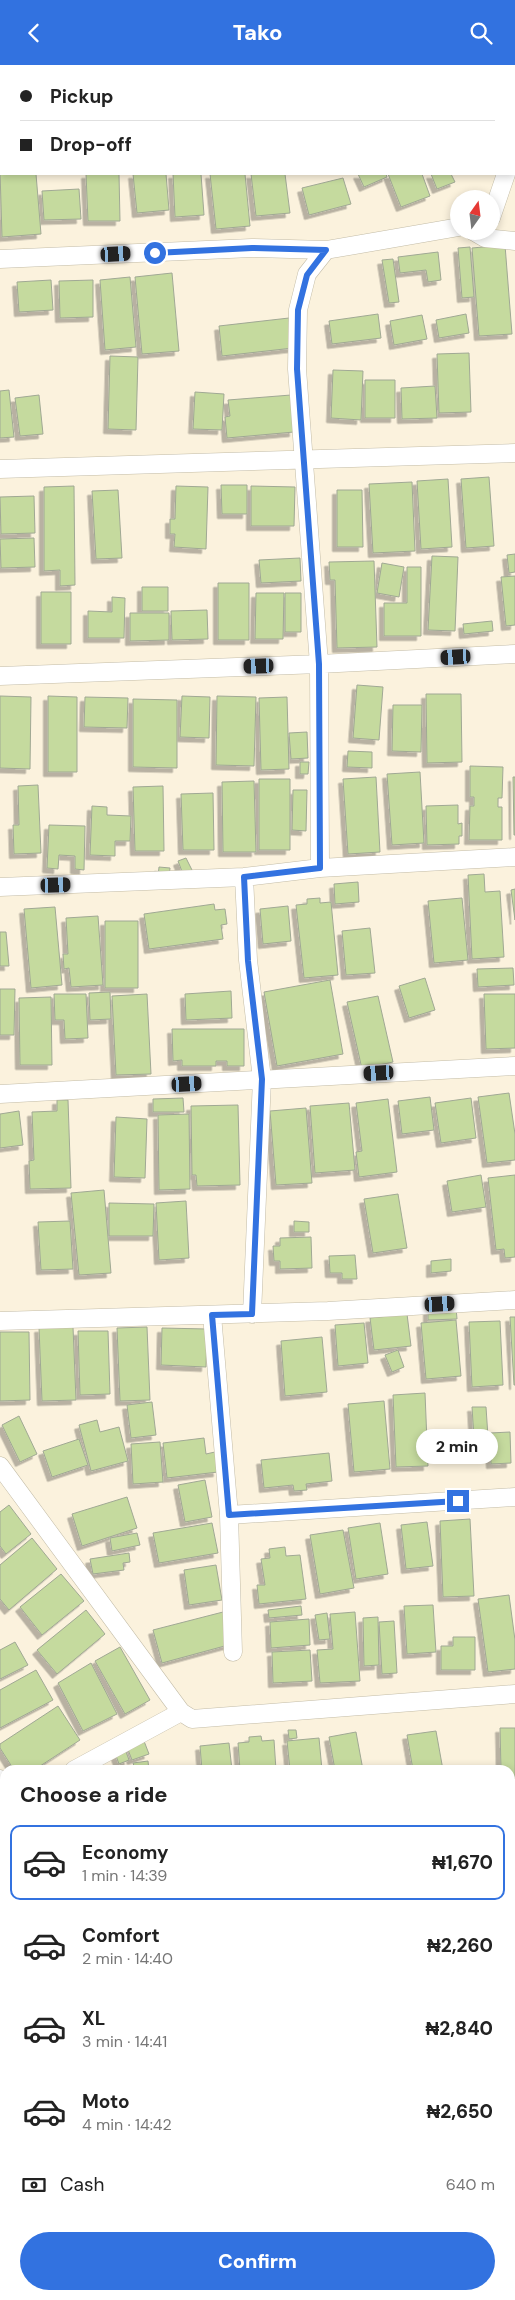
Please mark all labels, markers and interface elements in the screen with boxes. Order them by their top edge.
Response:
text: Tako [233,18,282,47]
icon: back [20,19,48,47]
icon: search [467,19,495,47]
text: Pickup [50,84,114,109]
text: Drop-off [50,132,132,157]
north arrow [450,190,500,240]
map controls [450,190,500,240]
route start [144,242,166,264]
car [100,246,131,262]
car [440,649,471,665]
car [243,658,274,674]
car [40,877,71,893]
car [363,1065,394,1081]
car [171,1076,202,1092]
car [424,1296,455,1312]
callout: 2 min [417,1429,499,1463]
text: 2 min [436,1436,478,1457]
route end [447,1490,469,1512]
text: Choose a ride [20,1780,168,1809]
icon: car [22,1840,67,1885]
text: Economy [82,1840,169,1865]
text: ₦1,670 [432,1850,493,1875]
text: 1 min · 14:39 [82,1865,167,1886]
icon: car [22,1923,67,1968]
text: Comfort [82,1923,160,1948]
text: ₦2,260 [427,1933,493,1958]
text: 2 min · 14:40 [82,1948,173,1969]
icon: car [22,2006,67,2051]
text: XL [82,2006,105,2031]
text: ₦2,840 [426,2016,493,2041]
text: 3 min · 14:41 [82,2031,167,2052]
icon: car [22,2089,67,2134]
text: Moto [82,2089,130,2114]
text: ₦2,650 [427,2099,493,2124]
text: 4 min · 14:42 [82,2114,172,2135]
icon: cash [20,2171,48,2199]
text: Cash [60,2172,104,2197]
text: 640 m [446,2174,495,2195]
button: Confirm [20,2232,495,2290]

